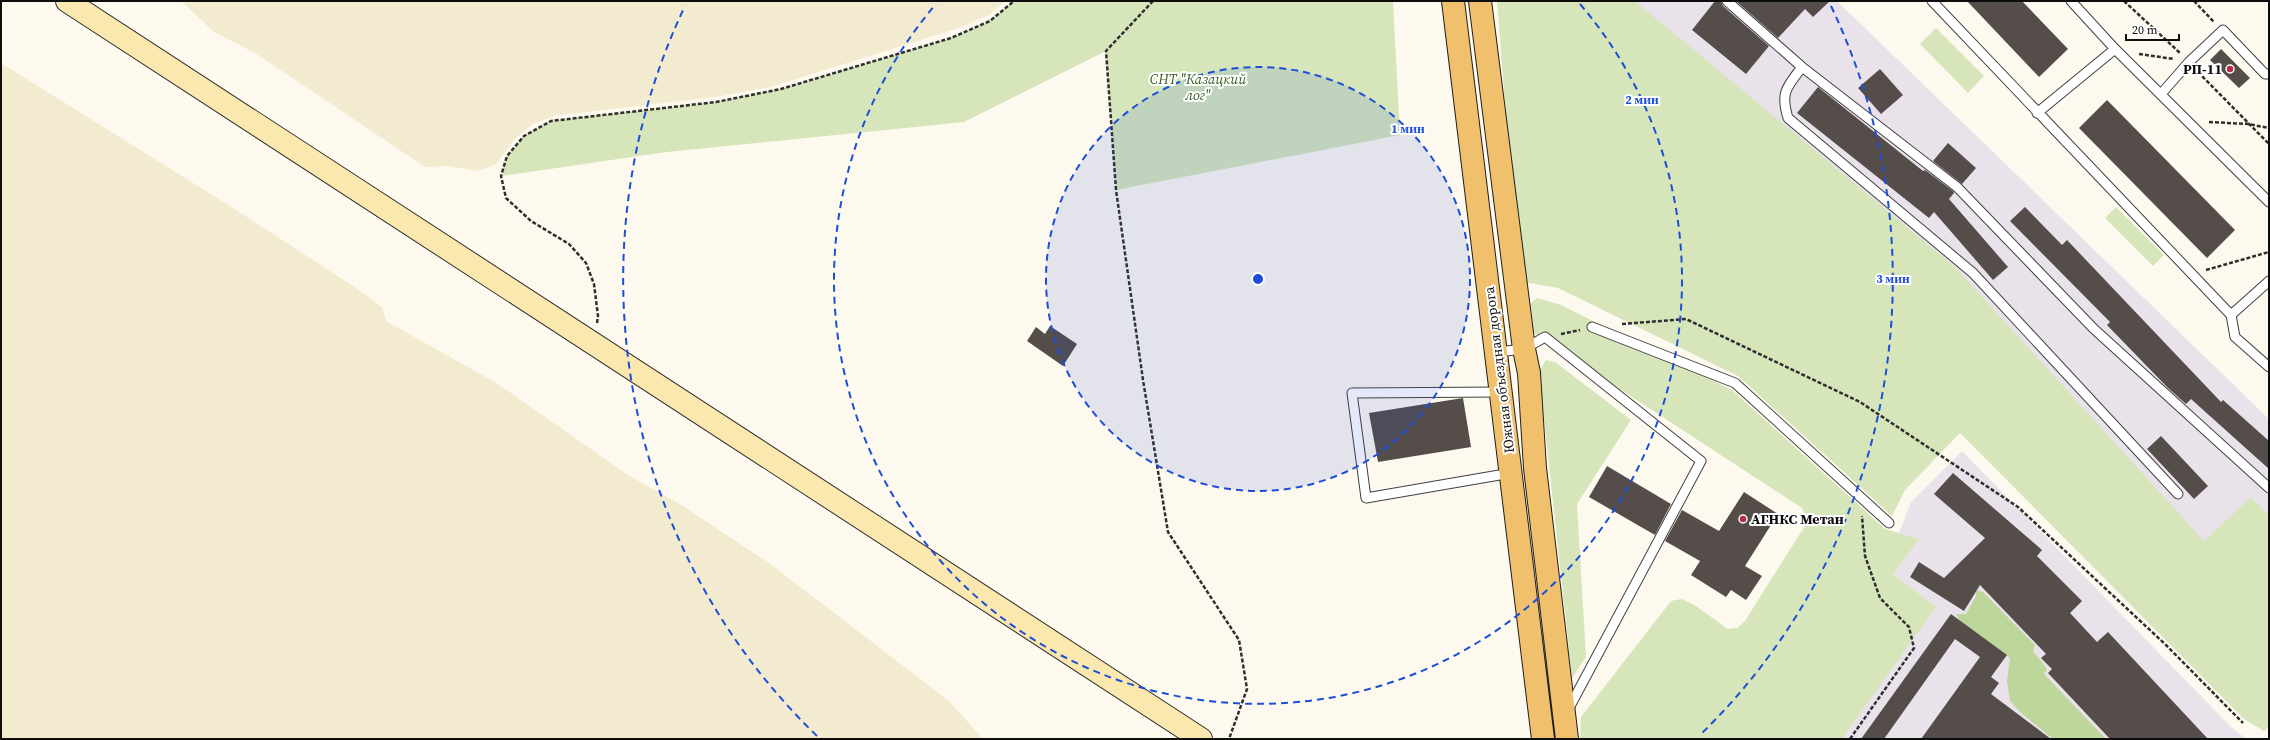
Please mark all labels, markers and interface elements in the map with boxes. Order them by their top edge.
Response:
scale bar [2126,16,2179,42]
text: 20 m [2132,22,2158,38]
place label: РП-11 [2183,59,2222,79]
marker: РП-11 [2225,64,2235,74]
park label: СНТ "Казацкий лог" [1150,69,1246,105]
text: 2 мин [1625,92,1659,108]
text: 1 мин [1391,121,1425,137]
text: 3 мин [1876,271,1910,287]
centre of rings [1251,272,1265,286]
street label: Южная объездная дорога [1479,285,1519,454]
place label: АГНКС Метан [1751,509,1844,529]
marker: АГНКС Метан [1738,514,1748,524]

